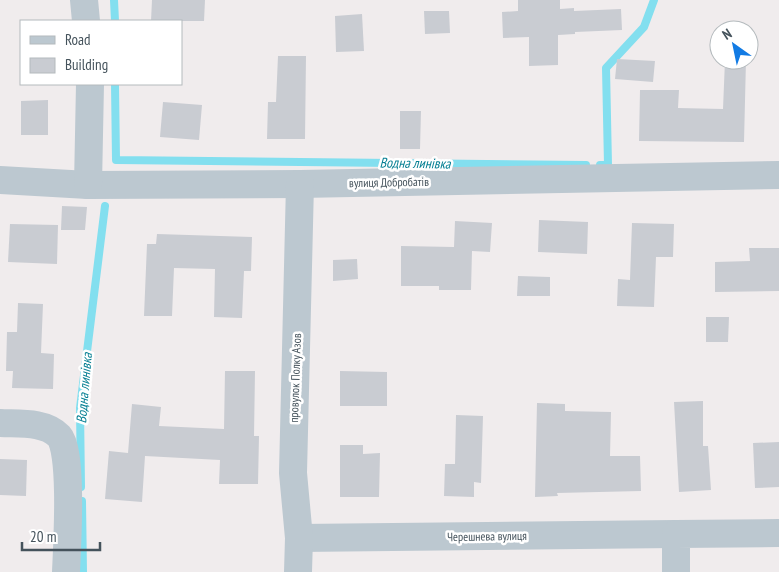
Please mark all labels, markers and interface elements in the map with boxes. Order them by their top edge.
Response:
legend [20,20,182,85]
north arrow [709,20,759,70]
text: N [719,24,735,44]
text: Road [65,30,91,49]
text: Building [65,55,108,74]
water label: Водна линівка [379,153,452,173]
street label: вулиця Добробатів [349,174,429,190]
street label: провулок Полку Азов [286,333,304,423]
water label: Водна линівка [72,350,96,424]
scale bar [22,520,100,552]
text: 20 m [30,527,56,546]
street label: Черешнева вулиця [447,528,527,544]

